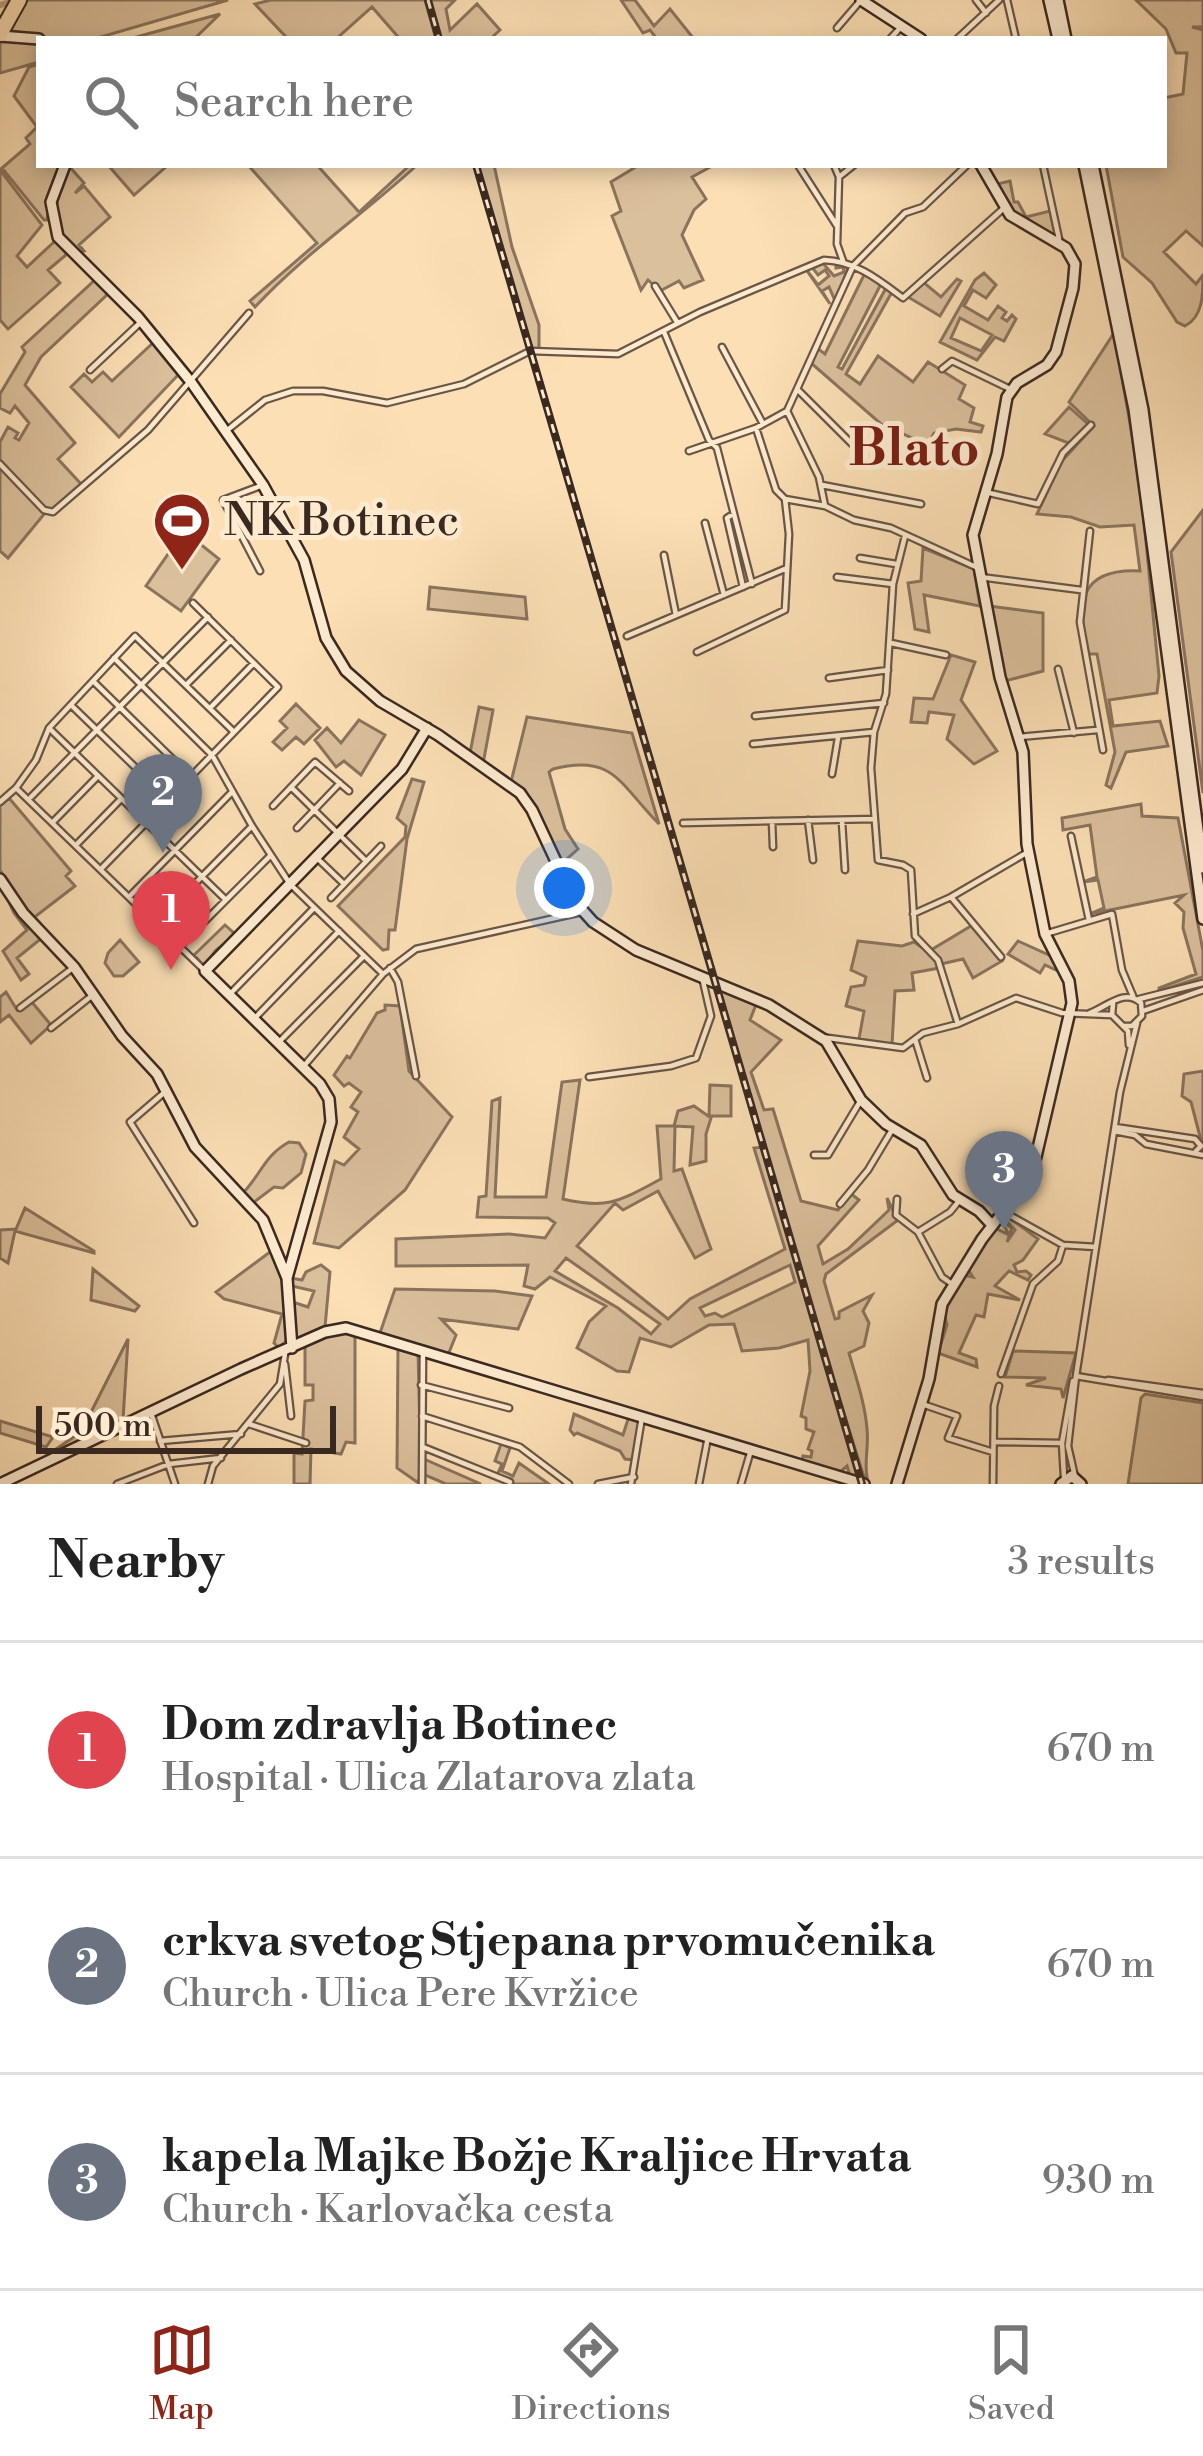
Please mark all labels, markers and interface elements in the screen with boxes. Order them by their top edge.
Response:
search box [36,36,1167,168]
icon: search [78,69,144,135]
text: Search here [174,74,414,131]
district label: Blato [848,418,980,482]
sports icon: NK Botinec [151,490,213,572]
place label: NK Botinec [224,493,459,550]
pin: 2 [124,754,202,853]
your location [534,858,594,918]
pin: 1 [132,871,210,970]
pin: 3 [965,1131,1043,1230]
scale bar [36,1400,336,1453]
text: 500 m [54,1406,152,1447]
text: Nearby [48,1530,224,1594]
text: 3 results [1007,1538,1155,1587]
text: Dom zdravlja Botinec [162,1697,617,1754]
text: 1 [78,1725,96,1774]
text: 670 m [1047,1725,1155,1774]
text: Hospital · Ulica Zlatarova zlata [162,1754,696,1803]
text: crkva svetog Stjepana prvomučenika [162,1913,935,1970]
text: 2 [75,1941,99,1990]
text: 670 m [1047,1941,1155,1990]
text: Church · Ulica Pere Kvržice [162,1970,639,2019]
text: kapela Majke Božje Kraljice Hrvata [162,2129,911,2186]
text: 3 [75,2157,99,2206]
text: 930 m [1042,2157,1155,2206]
text: Church · Karlovačka cesta [162,2186,613,2235]
tab: Map [149,2317,215,2430]
tab: Directions [512,2317,671,2430]
tab: Saved [968,2317,1054,2430]

